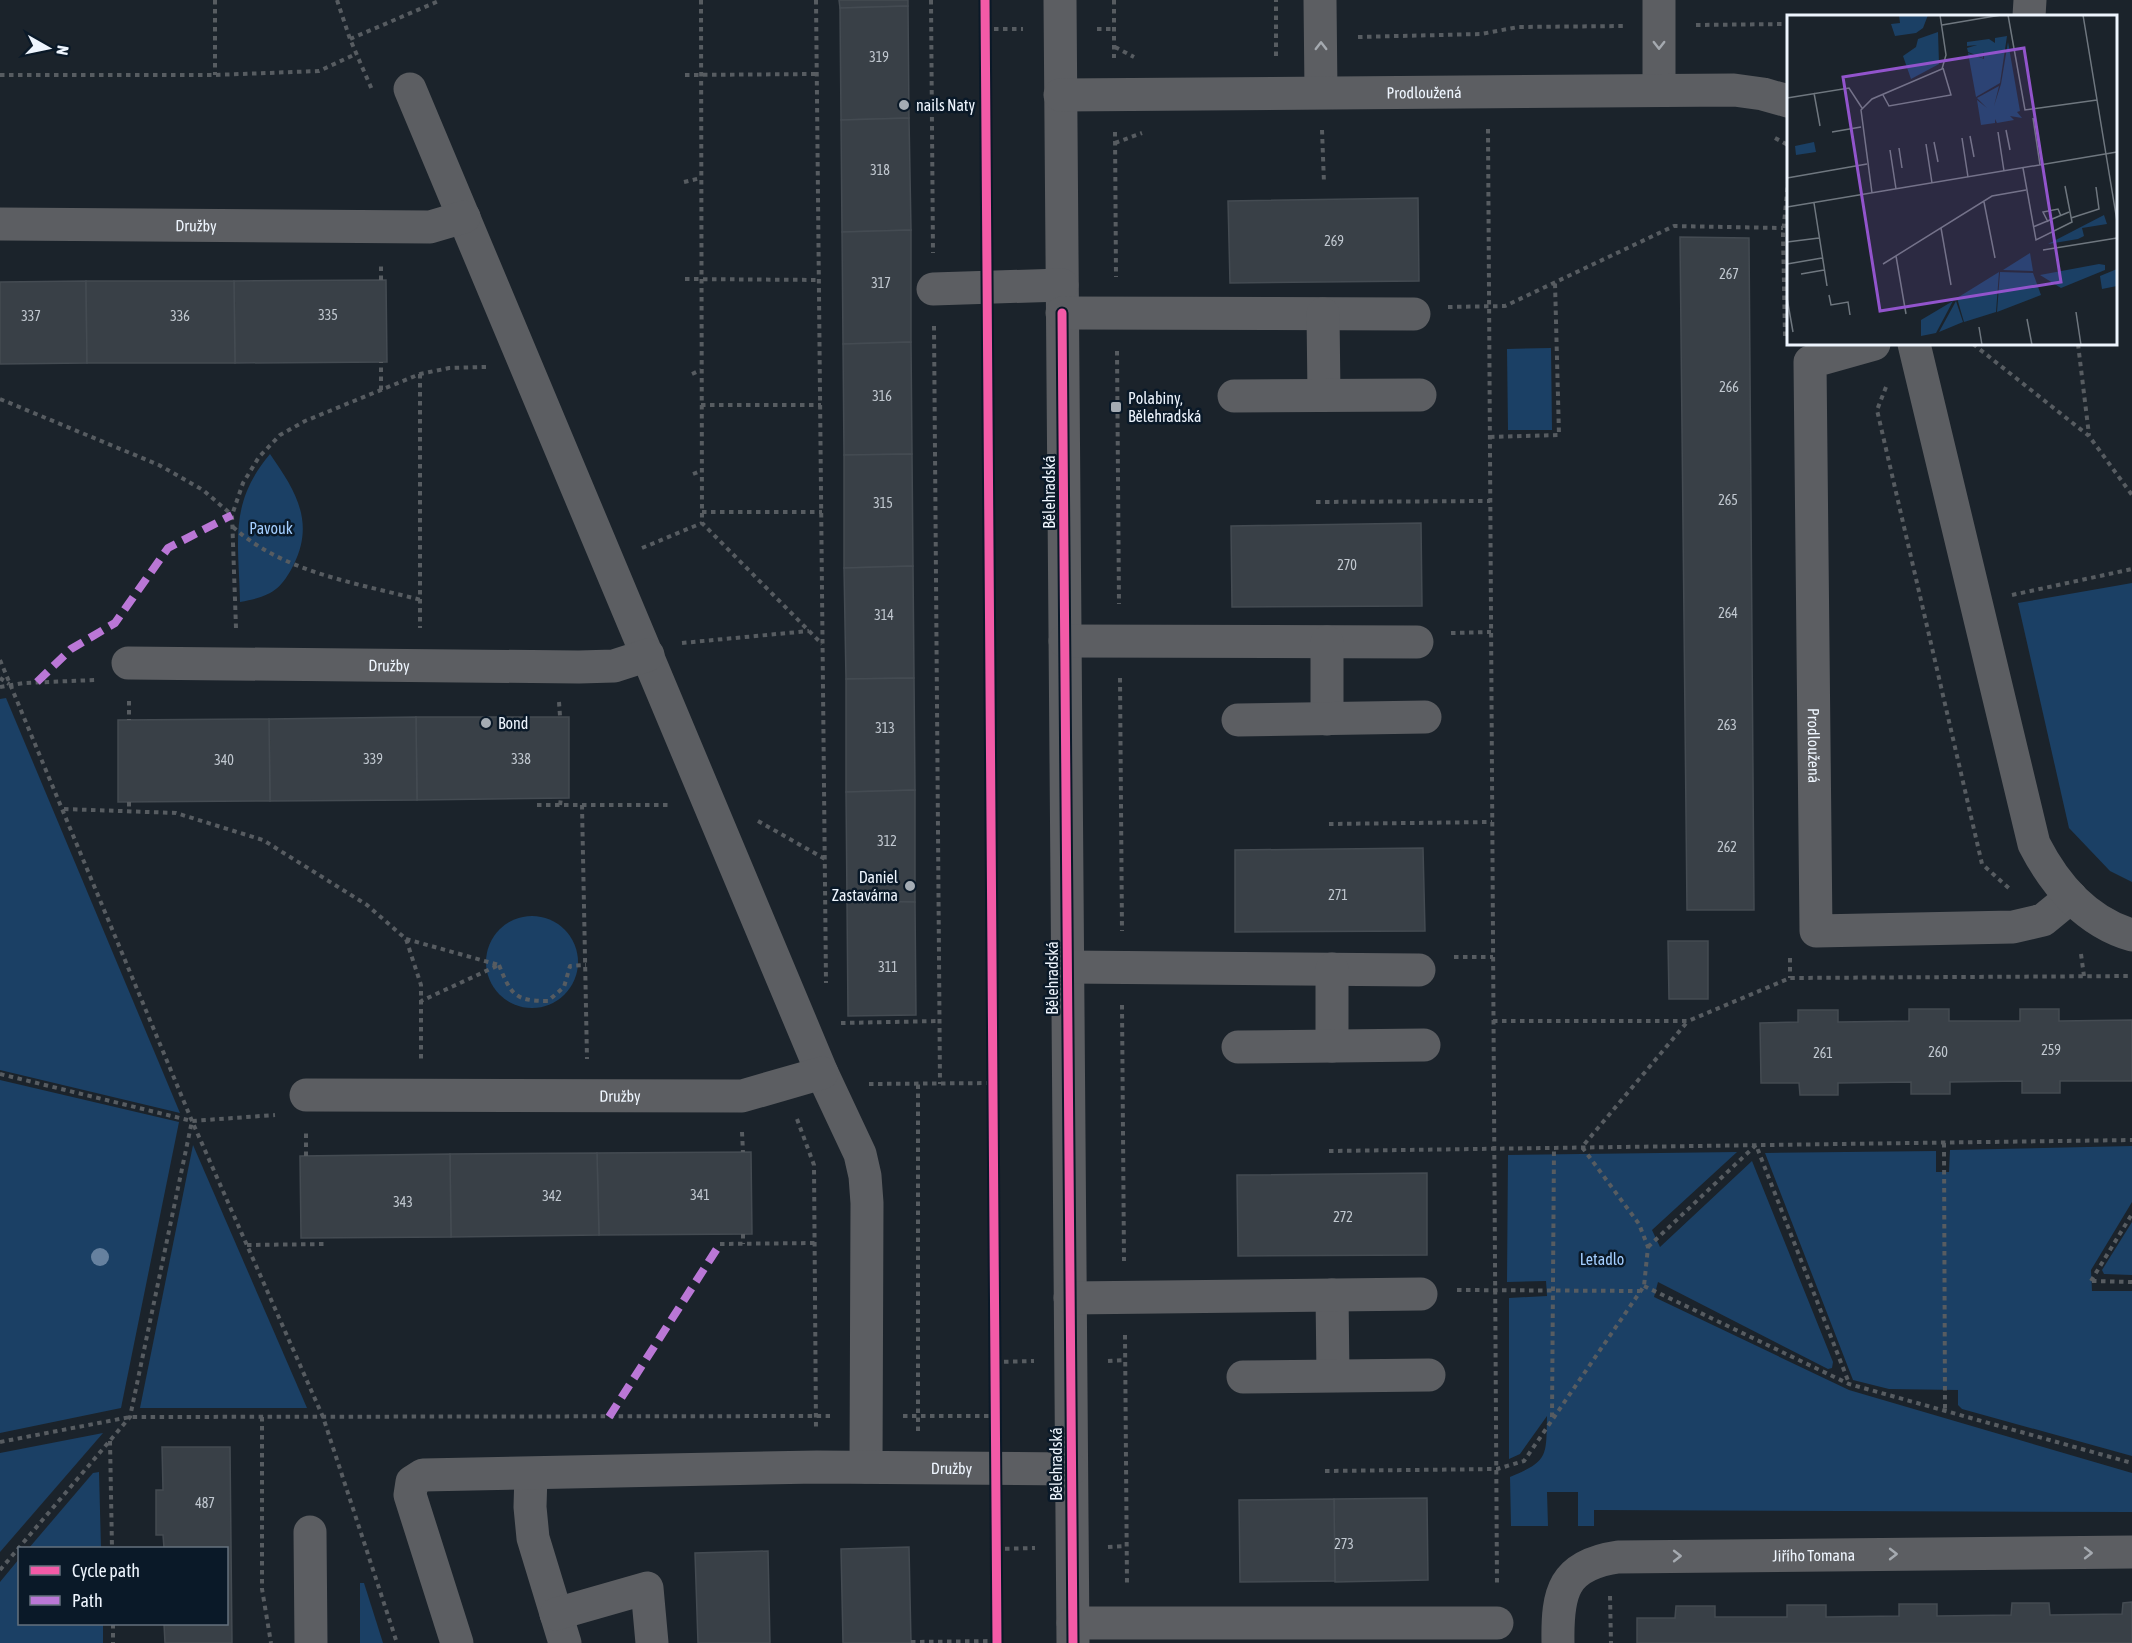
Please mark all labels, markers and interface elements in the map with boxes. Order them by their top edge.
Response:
inset map [1787,15,2117,345]
north arrow [18,18,78,78]
one-way arrow [1315,41,1327,50]
one-way arrow [1653,41,1665,50]
text: N [53,44,72,56]
house number: 319 [869,49,889,65]
street label: Prodloužená [1386,83,1462,102]
place label: nails Naty [916,96,975,115]
marker: nails Naty [897,98,911,112]
house number: 318 [870,162,890,178]
street label: Družby [175,216,217,236]
house number: 269 [1324,233,1344,249]
house number: 267 [1719,266,1739,282]
house number: 317 [871,275,891,291]
house number: 335 [318,307,338,323]
house number: 337 [21,308,41,324]
house number: 336 [170,308,190,324]
house number: 266 [1719,379,1739,395]
house number: 316 [872,388,892,404]
place label: Polabiny, Bělehradská [1128,389,1202,425]
marker: Polabiny, Bělehradská [1109,400,1123,414]
street label: Bělehradská [1040,455,1058,529]
house number: 265 [1718,492,1738,508]
house number: 315 [873,495,893,511]
park label: Pavouk [249,519,293,537]
house number: 270 [1337,557,1357,573]
house number: 264 [1718,605,1738,621]
house number: 314 [874,607,894,623]
street label: Družby [368,656,410,676]
street label: Prodloužená [1805,708,1823,783]
place label: Bond [498,714,528,732]
marker: Bond [479,716,493,730]
house number: 263 [1717,717,1737,733]
house number: 313 [875,720,895,736]
house number: 339 [363,751,383,767]
house number: 338 [511,751,531,767]
house number: 340 [214,752,234,768]
house number: 312 [877,833,897,849]
house number: 262 [1717,839,1737,855]
place label: Daniel Zastavárna [832,868,899,904]
marker: Daniel Zastavárna [903,879,917,893]
house number: 271 [1328,887,1348,903]
street label: Bělehradská [1043,941,1061,1015]
house number: 311 [878,959,898,975]
house number: 259 [2041,1042,2061,1058]
house number: 260 [1928,1044,1948,1060]
house number: 261 [1813,1045,1833,1061]
street label: Družby [599,1087,641,1106]
house number: 341 [690,1187,710,1203]
house number: 342 [542,1188,562,1204]
house number: 343 [393,1194,413,1210]
house number: 272 [1333,1209,1353,1225]
park label: Letadlo [1580,1250,1624,1268]
street label: Bělehradská [1047,1427,1065,1501]
street label: Družby [931,1459,973,1478]
house number: 487 [195,1495,215,1511]
house number: 273 [1334,1536,1354,1552]
street label: Jiřího Tomana [1772,1546,1855,1564]
legend [18,1547,228,1625]
one-way arrow [2083,1547,2092,1559]
one-way arrow [1888,1548,1897,1561]
one-way arrow [1672,1550,1681,1562]
text: Cycle path [72,1560,140,1581]
text: Path [72,1590,103,1611]

